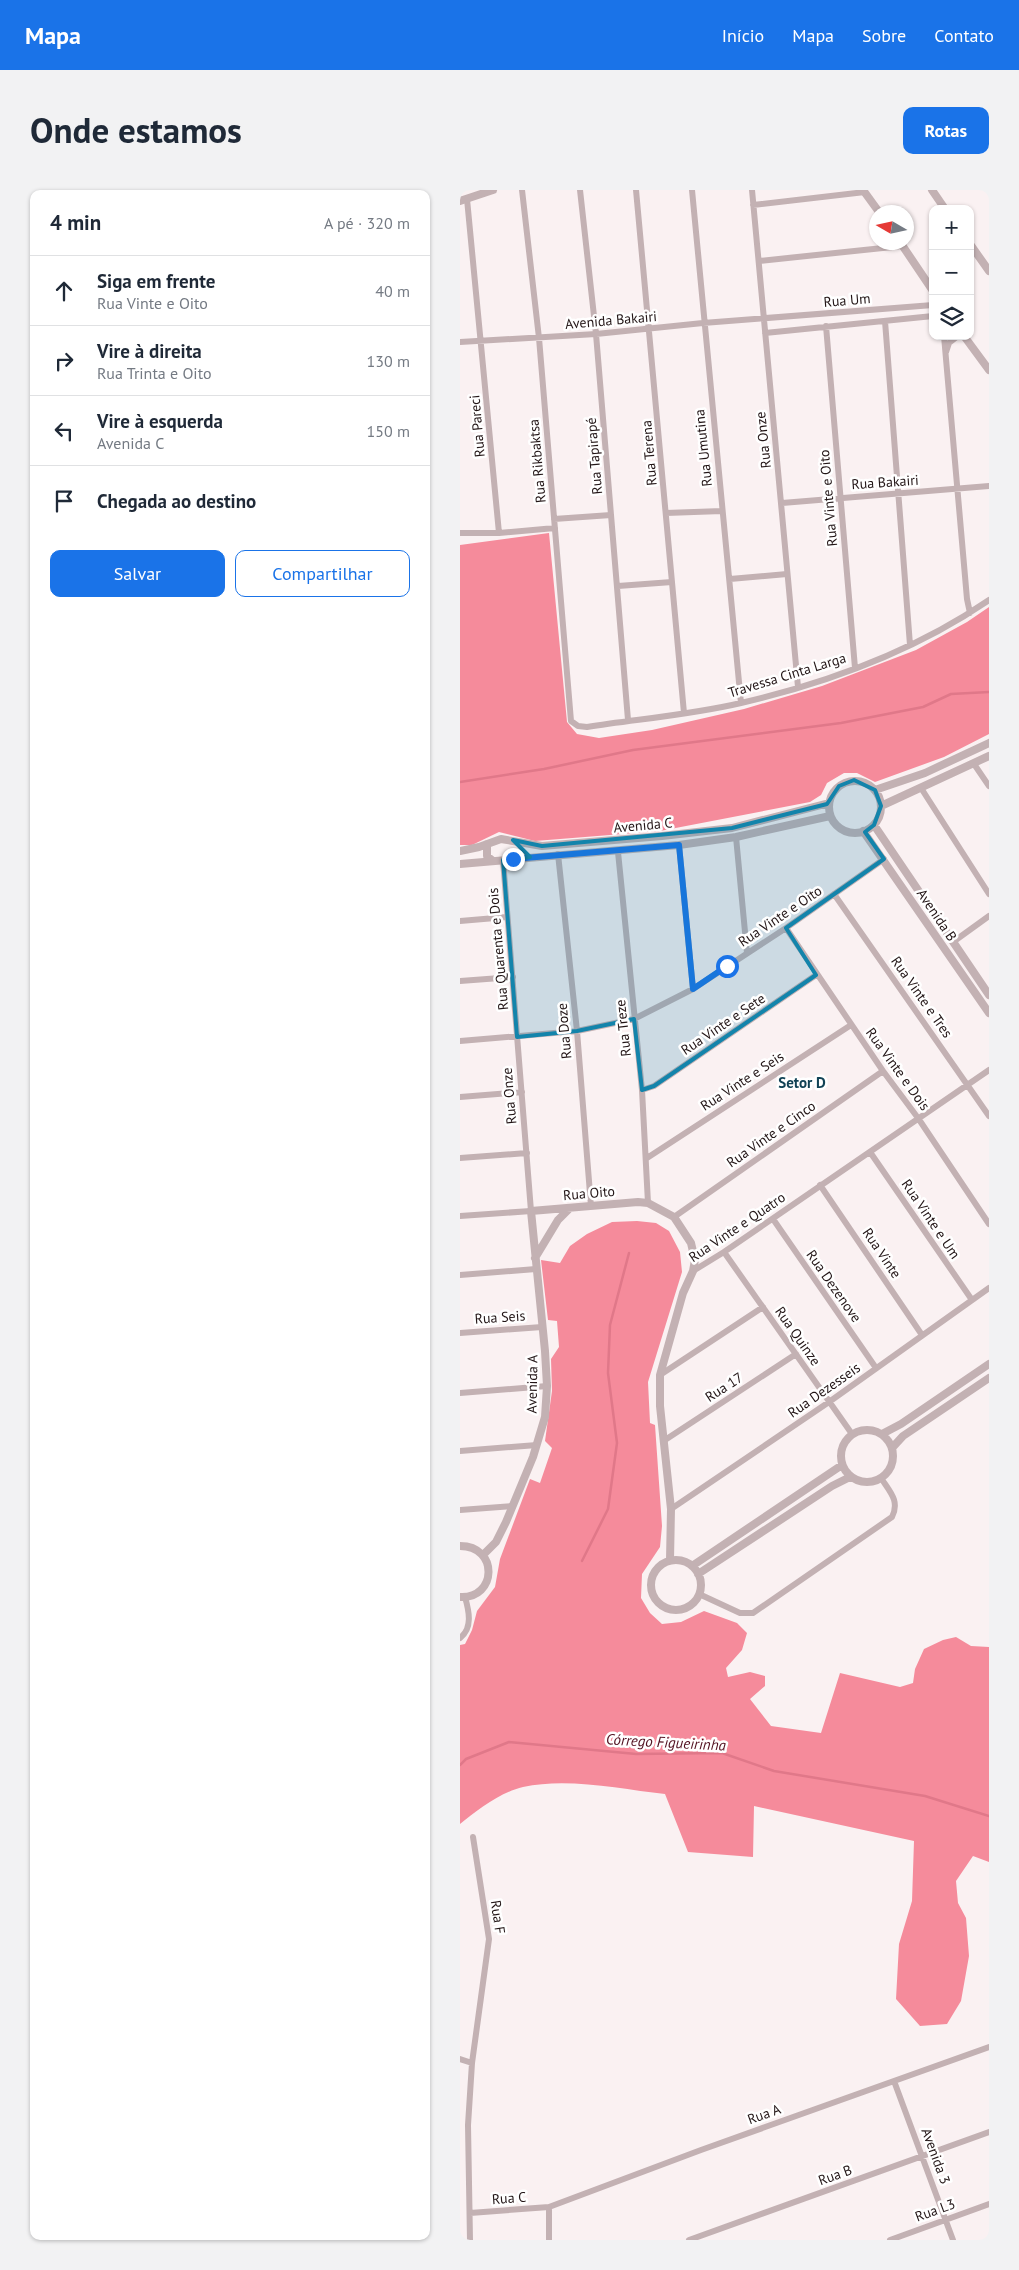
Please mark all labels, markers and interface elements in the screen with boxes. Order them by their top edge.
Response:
text: Mapa [25,20,81,51]
text: Início [722,24,764,47]
text: Mapa [792,24,834,47]
text: Sobre [862,24,906,47]
text: Contato [934,24,994,47]
text: Onde estamos [30,107,242,153]
button: Rotas [903,107,989,154]
north arrow [869,205,914,250]
map controls [929,205,974,340]
button: + [929,205,974,250]
text: 4 min [50,209,101,236]
text: A pé · 320 m [324,213,410,233]
button: − [929,250,974,295]
text: Siga em frente [97,269,215,293]
icon: ahead [50,277,78,305]
text: 40 m [375,281,410,301]
street label: Rua Um [823,289,871,311]
text: Rua Vinte e Oito [97,293,208,313]
button: layers [929,295,974,340]
street label: Avenida Bakairi [564,307,658,333]
text: Vire à direita [97,339,202,363]
icon: right [50,347,78,375]
text: 130 m [367,351,410,371]
text: Rua Trinta e Oito [97,363,211,383]
street label: Rua Pareci [465,394,489,458]
street label: Rua Umutina [690,408,716,488]
text: Vire à esquerda [97,409,223,433]
street label: Rua Onze [751,411,775,469]
icon: left [50,417,78,445]
street label: Rua Tapirapé [582,417,606,495]
street label: Rua Rikbaktsa [524,418,550,504]
street label: Rua Terena [637,420,661,486]
text: 150 m [367,421,410,441]
text: Avenida C [97,433,164,453]
street label: Rua Vinte e Oito [815,449,841,547]
street label: Rua Bakairi [851,471,919,493]
icon: arrive [50,487,78,515]
text: Chegada ao destino [97,489,256,513]
button: Salvar [50,550,225,597]
button: Compartilhar [235,550,410,597]
street label: Travessa Cinta Larga [726,649,848,701]
street label: Avenida C [613,813,673,837]
route end [502,848,525,871]
street label: Rua Vinte e Oito [735,881,825,951]
street label: Avenida B [913,885,961,945]
street label: Rua Quarenta e Dois [484,887,512,1011]
street label: Rua Vinte e Tres [887,953,957,1041]
route start [716,955,739,978]
street label: Rua Vinte e Sete [677,989,769,1059]
street label: Rua Treze [611,999,635,1057]
street label: Rua Doze [553,1002,575,1060]
street label: Rua Vinte e Dois [862,1024,934,1114]
street label: Rua Vinte e Seis [697,1047,787,1115]
street label: Rua Onze [498,1067,520,1125]
district label: Setor D [778,1073,826,1092]
street label: Rua Vinte e Cinco [723,1097,819,1171]
street label: Rua Vinte e Um [898,1176,964,1262]
street label: Rua Oito [562,1182,616,1204]
street label: Rua Vinte e Quatro [685,1188,789,1266]
street label: Rua Vinte [859,1224,905,1282]
street label: Rua Dezenove [802,1246,866,1326]
street label: Rua Quinze [771,1303,825,1369]
street label: Rua Seis [474,1306,526,1328]
street label: Avenida A [522,1354,542,1414]
street label: Rua Dezesseis [784,1358,864,1422]
street label: Rua 17 [702,1368,746,1406]
water label: Córrego Figueirinha [606,1729,727,1755]
street label: Rua F [487,1899,509,1935]
street label: Rua A [745,2099,784,2128]
street label: Avenida 3 [918,2125,954,2187]
street label: Rua B [816,2161,854,2189]
street label: Rua C [491,2188,527,2208]
street label: Rua L3 [913,2194,957,2226]

